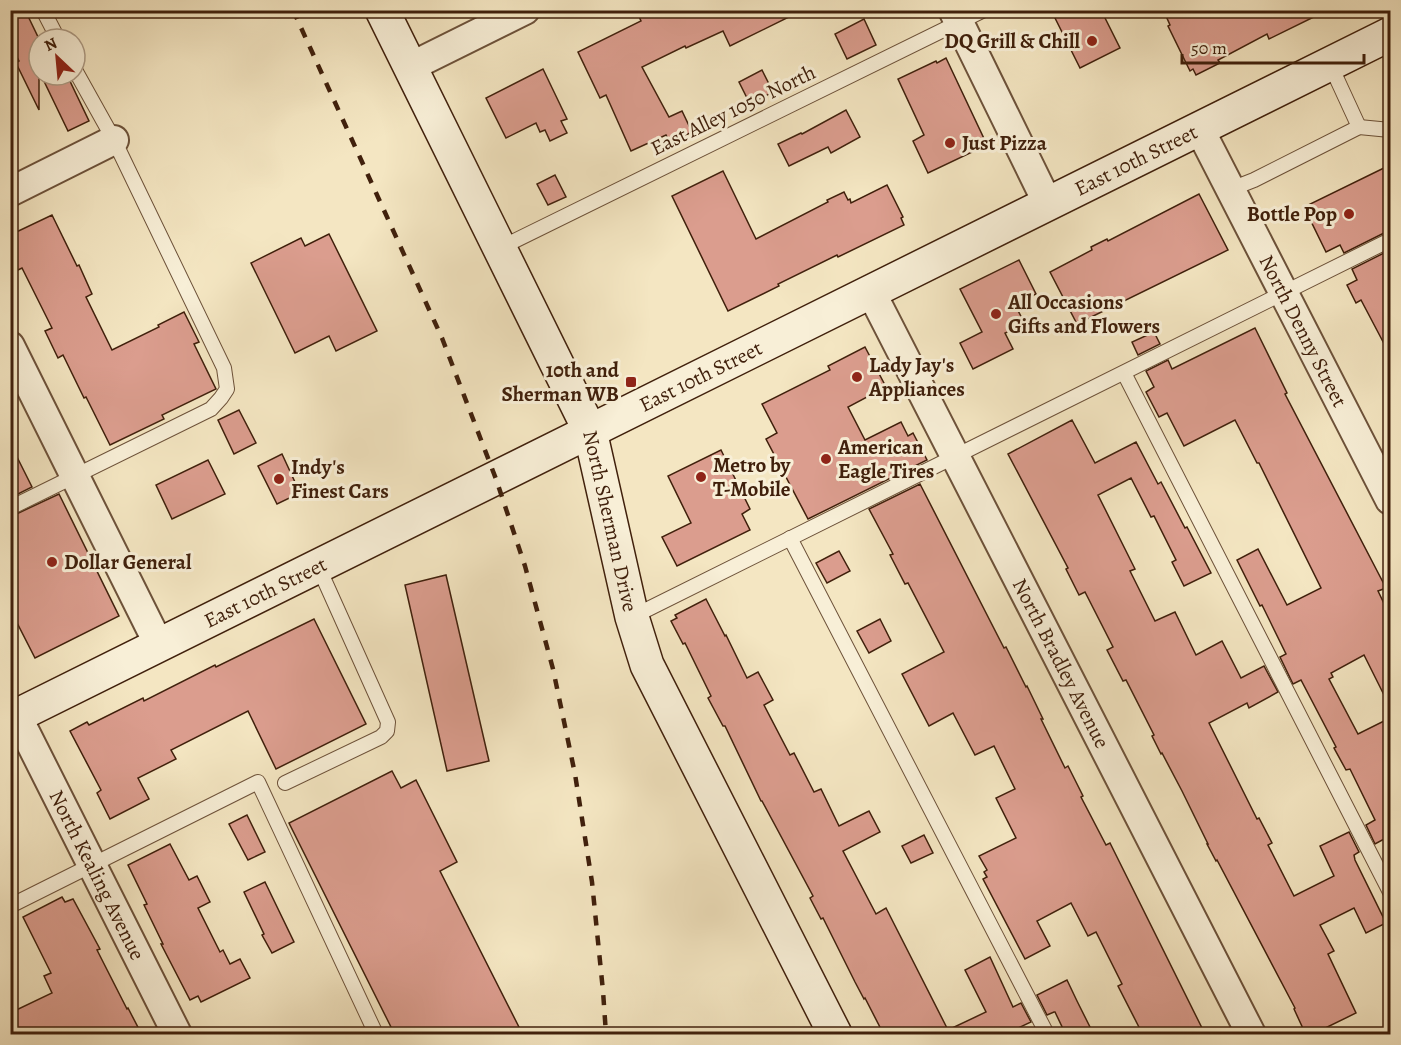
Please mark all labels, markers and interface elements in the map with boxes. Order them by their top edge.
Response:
north arrow [27,27,87,87]
place label: DQ Grill & Chill [944,27,1080,55]
scale bar [1182,27,1364,65]
text: N [41,32,61,57]
marker: DQ Grill & Chill [1085,34,1099,48]
text: 50 m [1191,36,1227,60]
street label: East Alley 1050 North [646,58,820,162]
street label: East 10th Street [1070,118,1202,202]
place label: Just Pizza [962,129,1048,157]
marker: Just Pizza [943,136,957,150]
place label: Bottle Pop [1247,200,1337,228]
marker: Bottle Pop [1342,207,1356,221]
street label: North Denny Street [1252,250,1354,412]
place label: All Occasions Gifts and Flowers [1007,288,1160,340]
marker: All Occasions Gifts and Flowers [989,307,1003,321]
street label: East 10th Street [634,334,767,418]
place label: Lady Jay's Appliances [868,351,965,403]
place label: 10th and Sherman WB [501,356,620,408]
marker: Lady Jay's Appliances [850,370,864,384]
marker: 10th and Sherman WB [624,375,638,389]
street label: North Sherman Drive [576,428,644,615]
place label: American Eagle Tires [837,433,934,485]
place label: Metro by T-Mobile [713,451,791,503]
marker: American Eagle Tires [819,452,833,466]
place label: Indy's Finest Cars [291,453,389,505]
marker: Metro by T-Mobile [694,470,708,484]
marker: Indy's Finest Cars [272,472,286,486]
place label: Dollar General [64,548,192,576]
street label: East 10th Street [199,550,331,635]
marker: Dollar General [45,555,59,569]
street label: North Bradley Avenue [1006,573,1116,753]
street label: North Kealing Avenue [42,785,152,965]

